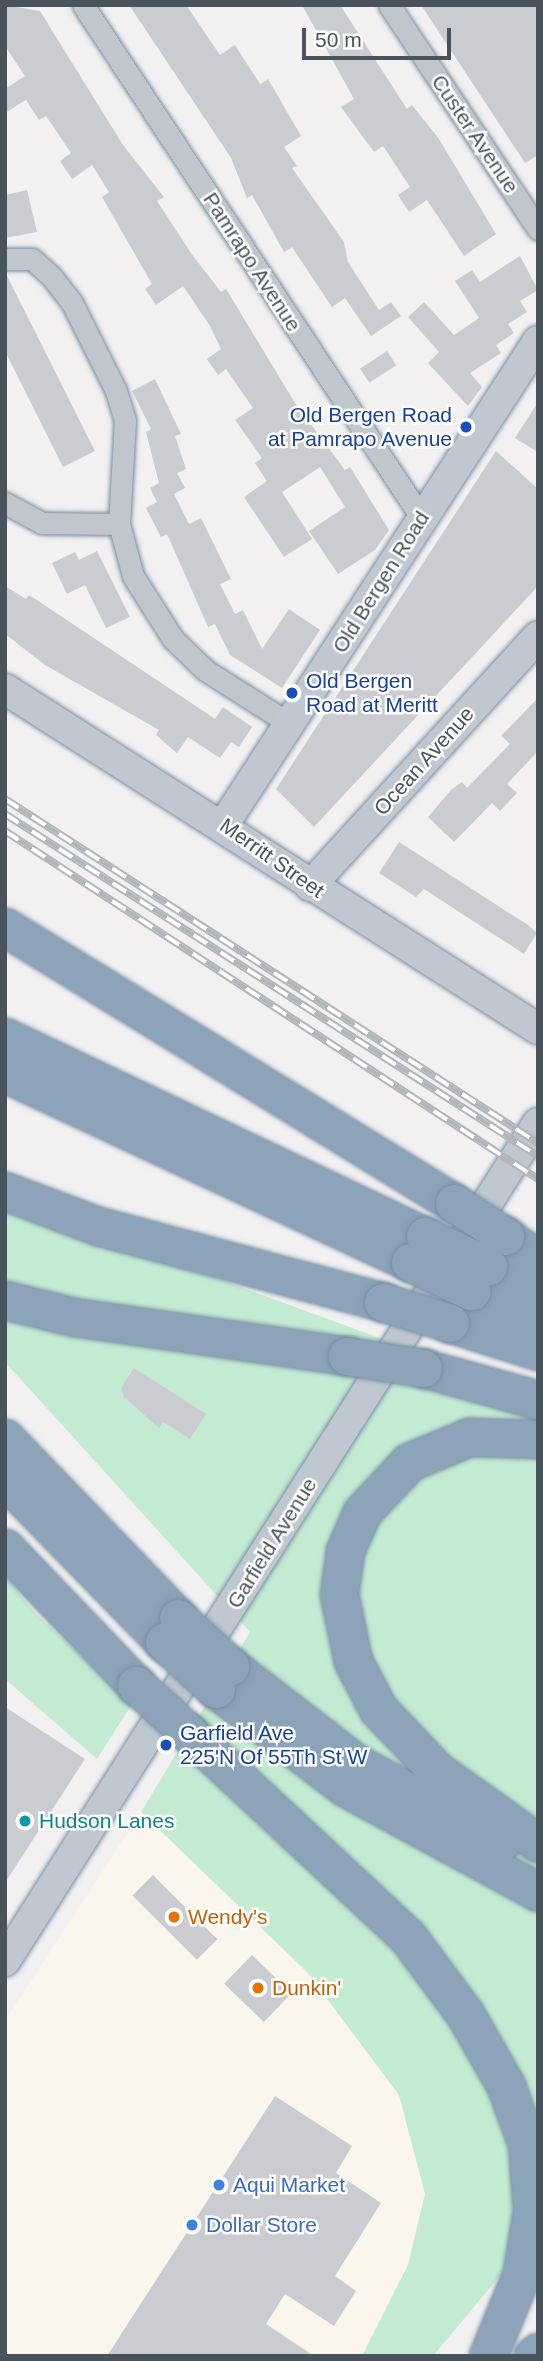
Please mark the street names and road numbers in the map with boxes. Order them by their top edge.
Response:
street label: Custer Avenue [426,70,524,198]
street label: Pamrapo Avenue [197,187,307,337]
street label: Old Bergen Road [327,507,435,657]
street label: Ocean Avenue [368,701,480,821]
street label: Merritt Street [215,813,329,903]
street label: Garfield Avenue [222,1473,322,1613]

